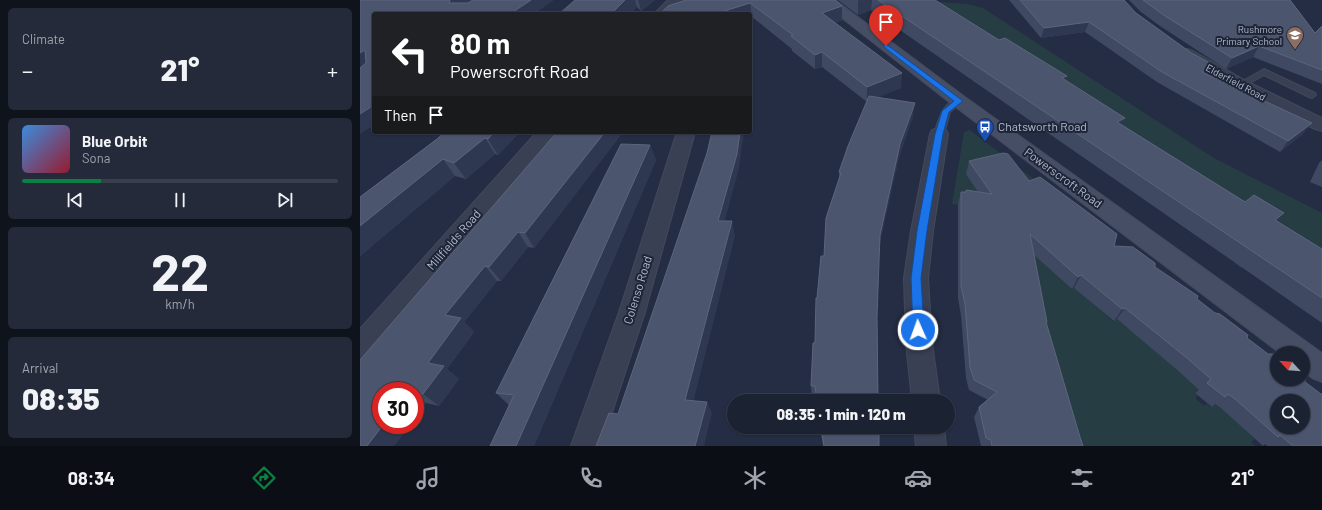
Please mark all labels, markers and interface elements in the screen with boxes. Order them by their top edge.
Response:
pin [869,5,903,46]
icon: arrive [875,11,897,33]
place label: Rushmore Primary School [1216,23,1282,47]
school or university icon: Rushmore Primary School [1285,25,1305,50]
text: 80 m [450,26,510,60]
icon: left [384,28,436,80]
text: Climate [22,31,65,47]
text: 21° [161,51,199,87]
text: − [22,57,33,83]
text: + [327,57,338,83]
text: Powerscroft Road [450,60,589,82]
street label: Elderfield Road [1204,61,1268,103]
icon: arrive [425,104,447,126]
text: Then [384,106,417,124]
bus stop icon: Chatsworth Road [975,117,995,142]
place label: Chatsworth Road [998,119,1087,133]
text: Blue Orbit [82,132,147,150]
street label: Powerscroft Road [1022,144,1105,210]
text: Sona [82,150,110,166]
icon: previous [64,189,86,211]
icon: pause [169,189,191,211]
icon: next [274,189,296,211]
street label: Millfields Road [423,206,483,272]
text: 22 [151,239,209,301]
street label: Colenso Road [620,254,654,326]
text: km/h [165,296,195,312]
position arrow [897,309,939,351]
north arrow [1270,346,1310,386]
map controls [1270,346,1310,434]
text: Arrival [22,360,58,376]
text: 08:35 [22,380,100,416]
speed limit sign: 30 [372,382,424,434]
button: search [1270,394,1310,434]
text: 08:35 · 1 min · 120 m [776,405,906,423]
icon: directions [250,464,278,492]
icon: music [414,464,442,492]
icon: phone [577,464,605,492]
icon: climate [741,464,769,492]
icon: car [904,464,932,492]
icon: filters [1068,464,1096,492]
text: 08:34 [68,467,115,489]
text: 21° [1231,467,1254,489]

